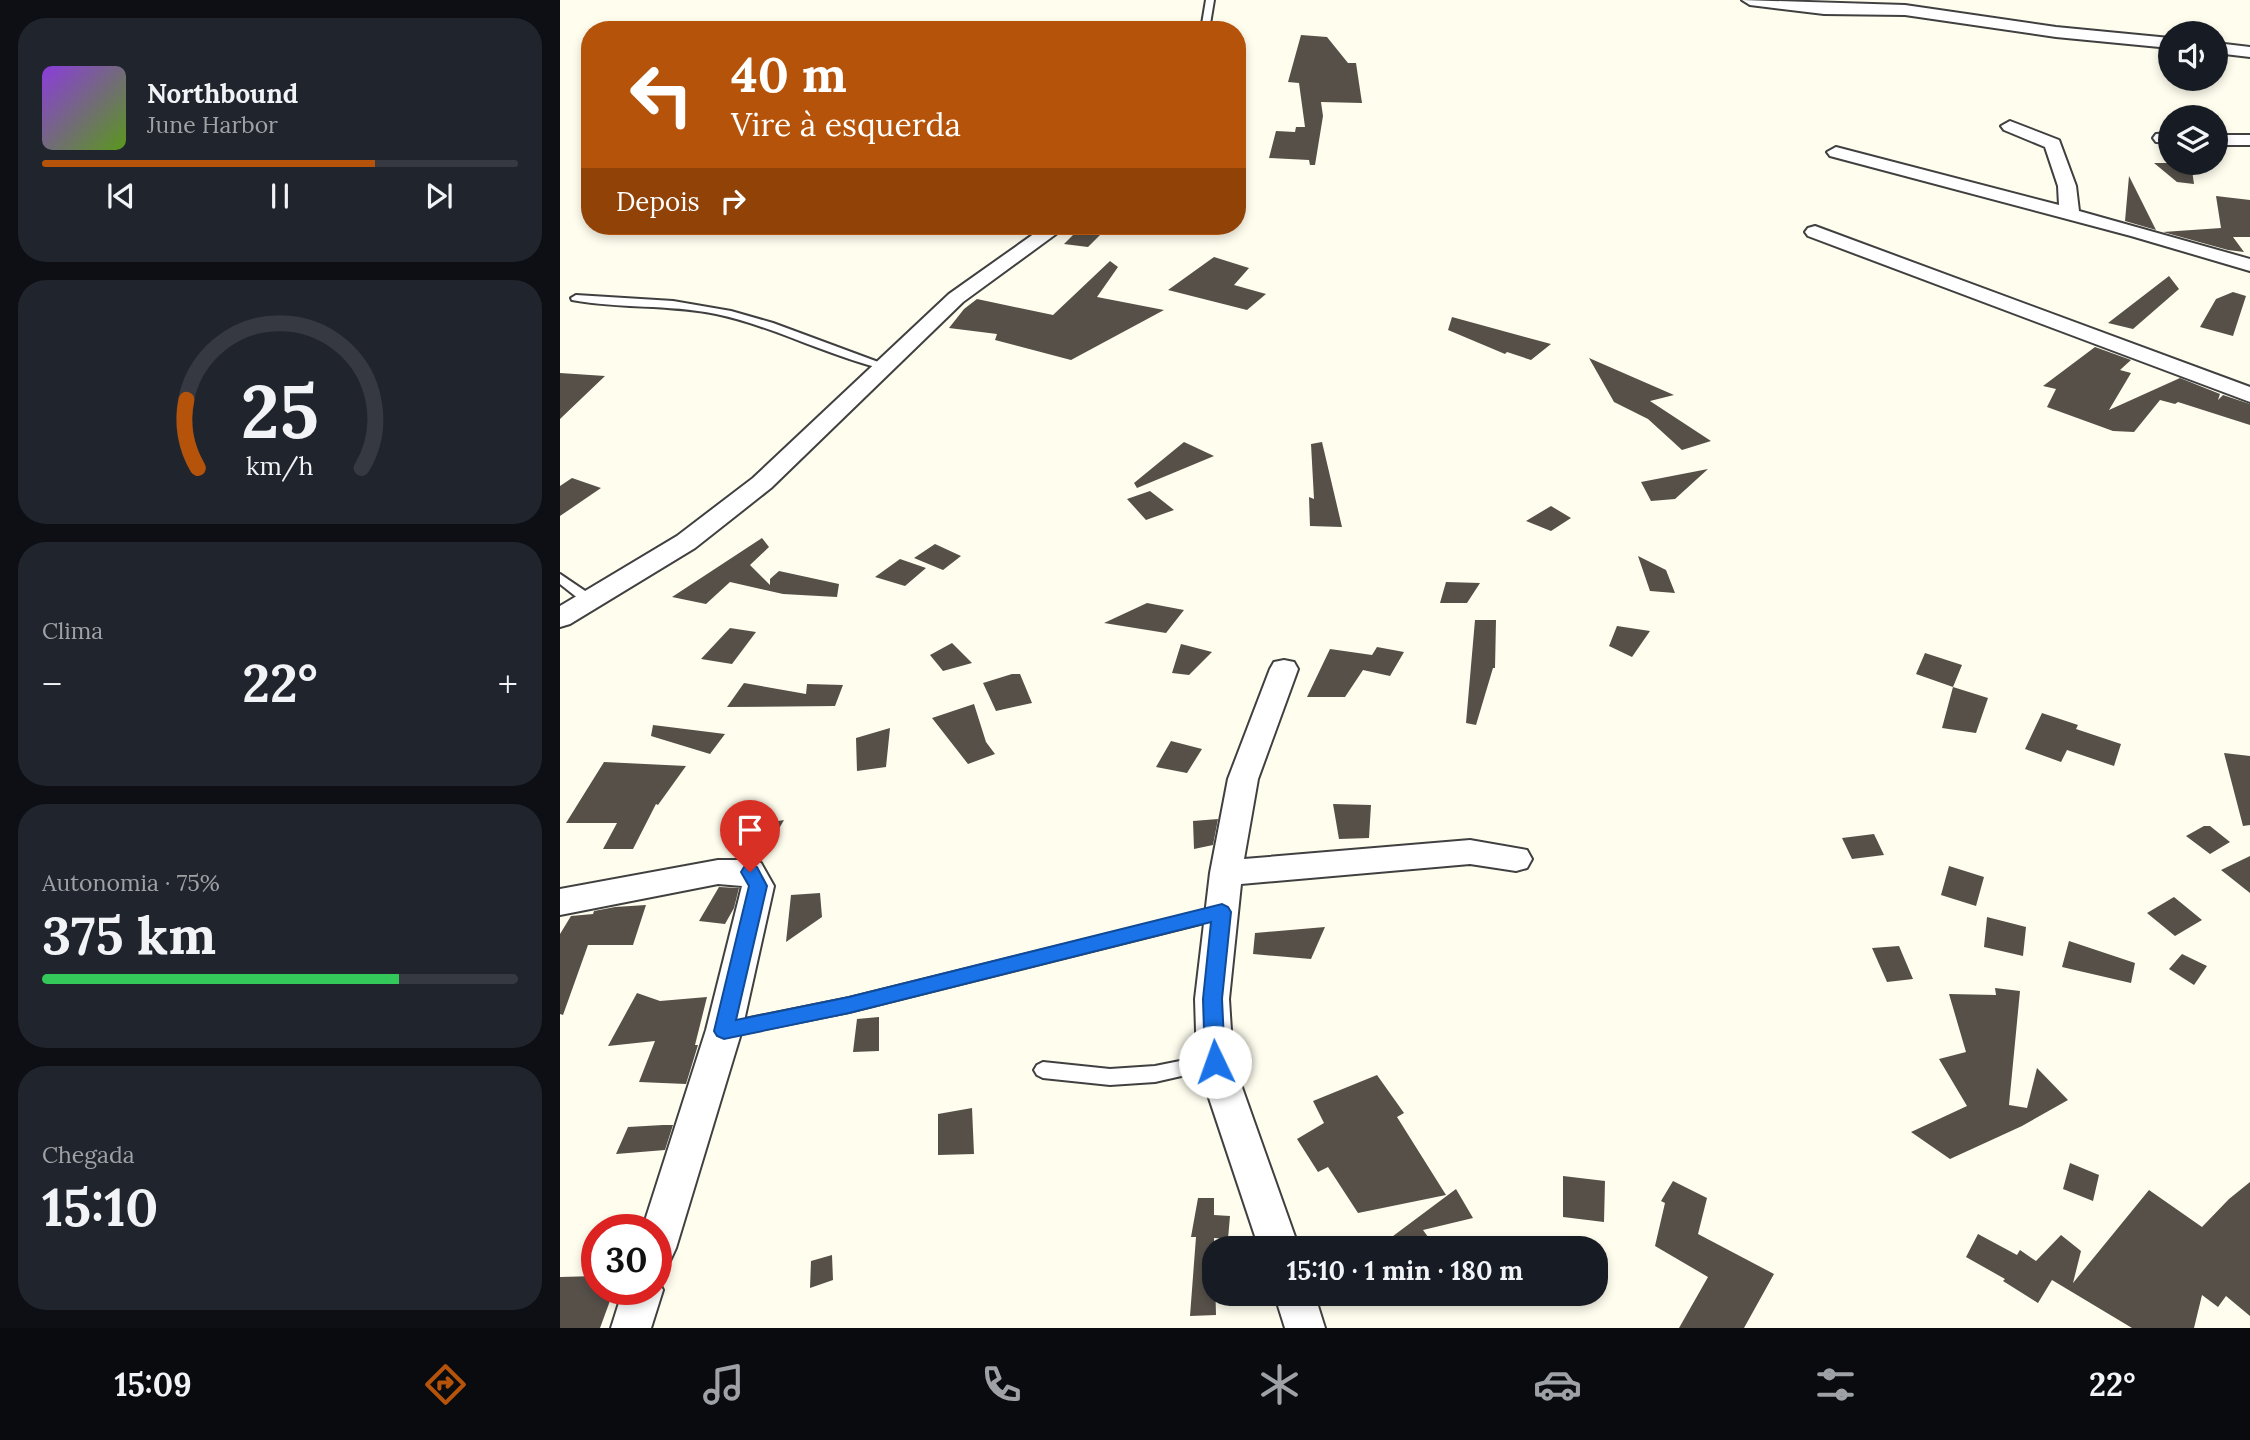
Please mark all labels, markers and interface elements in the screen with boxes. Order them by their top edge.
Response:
map controls [2158,21,2228,175]
button: sound [2158,21,2228,91]
text: 40 m [731,43,847,105]
icon: left [616,49,707,140]
text: Northbound [147,77,298,110]
text: Vire à esquerda [731,104,961,145]
button: layers [2158,105,2228,175]
text: June Harbor [147,110,278,139]
icon: previous [102,177,140,215]
icon: pause [261,177,299,215]
icon: next [420,177,458,215]
icon: right [714,182,752,220]
text: Depois [616,185,700,218]
text: 25 [241,365,319,458]
text: km/h [246,450,314,482]
text: Clima [42,616,103,645]
text: 22° [242,650,318,716]
text: − [42,660,62,708]
text: + [498,660,518,708]
pin [720,800,780,872]
icon: arrive [731,811,769,849]
text: Autonomia · 75% [42,868,220,897]
text: 375 km [42,902,216,968]
position arrow [1178,1025,1252,1099]
text: Chegada [42,1140,135,1169]
text: 15:10 [42,1174,158,1240]
speed limit sign: 30 [581,1214,672,1305]
text: 15:10 · 1 min · 180 m [1287,1254,1523,1287]
icon: directions [421,1360,470,1409]
icon: music [699,1360,748,1409]
icon: phone [977,1360,1026,1409]
icon: climate [1255,1360,1304,1409]
icon: car [1533,1360,1582,1409]
icon: filters [1811,1360,1860,1409]
text: 15:09 [115,1364,192,1405]
text: 22° [2089,1364,2135,1405]

